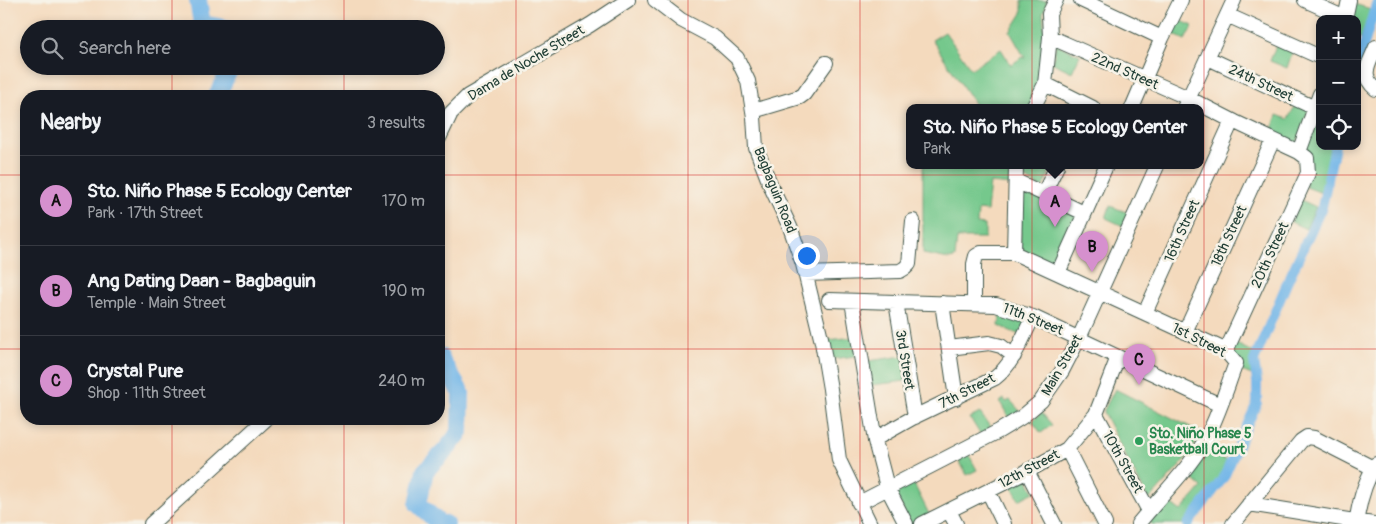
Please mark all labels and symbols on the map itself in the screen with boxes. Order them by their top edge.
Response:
street label: Dama de Noche Street [465,21,588,104]
street label: 22nd Street [1089,49,1161,93]
street label: 24th Street [1226,61,1296,105]
street label: Bagbaguin Road [750,145,800,236]
pin: A [1039,186,1071,227]
street label: 16th Street [1161,197,1204,265]
street label: 18th Street [1207,202,1251,269]
street label: 20th Street [1247,219,1293,291]
pin: B [1076,231,1108,272]
your location [794,243,820,269]
street label: 11th Street [1000,299,1066,339]
street label: 1st Street [1169,319,1229,361]
street label: 3rd Street [892,329,918,392]
street label: Main Street [1038,331,1087,399]
pin: C [1123,344,1155,385]
street label: 7th Street [936,370,998,412]
place label: Sto. Niño Phase 5 Basketball Court [1149,425,1252,458]
street label: 10th Street [1099,428,1147,496]
marker: Sto. Niño Phase 5 Basketball Court [1133,435,1145,447]
street label: 12th Street [996,446,1063,492]

